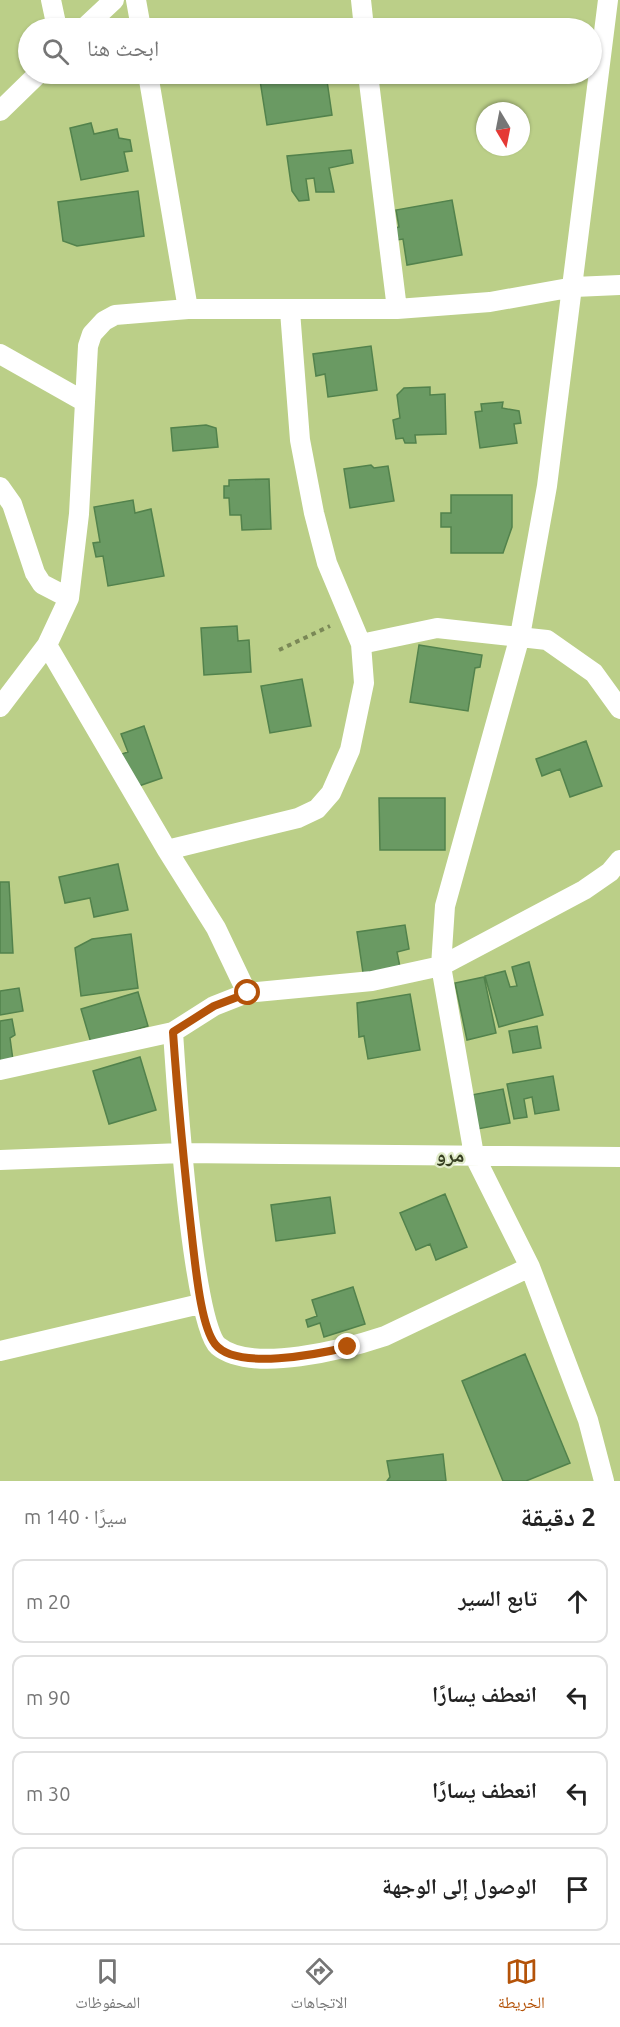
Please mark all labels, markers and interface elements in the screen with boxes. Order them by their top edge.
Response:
search box [18,18,602,84]
icon: search [39,35,72,68]
text: ابحث هنا [87,35,159,60]
north arrow [476,102,530,156]
route start [234,979,260,1005]
district label: مرو [436,1142,464,1167]
route end [334,1333,360,1359]
text: 2 دقيقة [521,1502,596,1531]
text: سيرًا · 140 m [24,1505,127,1528]
text: تابع السير [458,1585,537,1610]
icon: ahead [561,1585,594,1618]
text: 20 m [26,1590,70,1613]
text: انعطف يسارًا [432,1681,537,1706]
icon: left [561,1681,594,1714]
text: 90 m [26,1686,70,1709]
text: انعطف يسارًا [432,1777,537,1802]
icon: left [561,1777,594,1810]
text: 30 m [26,1782,70,1805]
text: الوصول إلى الوجهة [382,1873,537,1898]
icon: arrive [561,1873,594,1906]
tab: المحفوظات [75,1955,140,2018]
tab: الاتجاهات [291,1955,347,2018]
tab: الخريطة [498,1955,545,2018]

